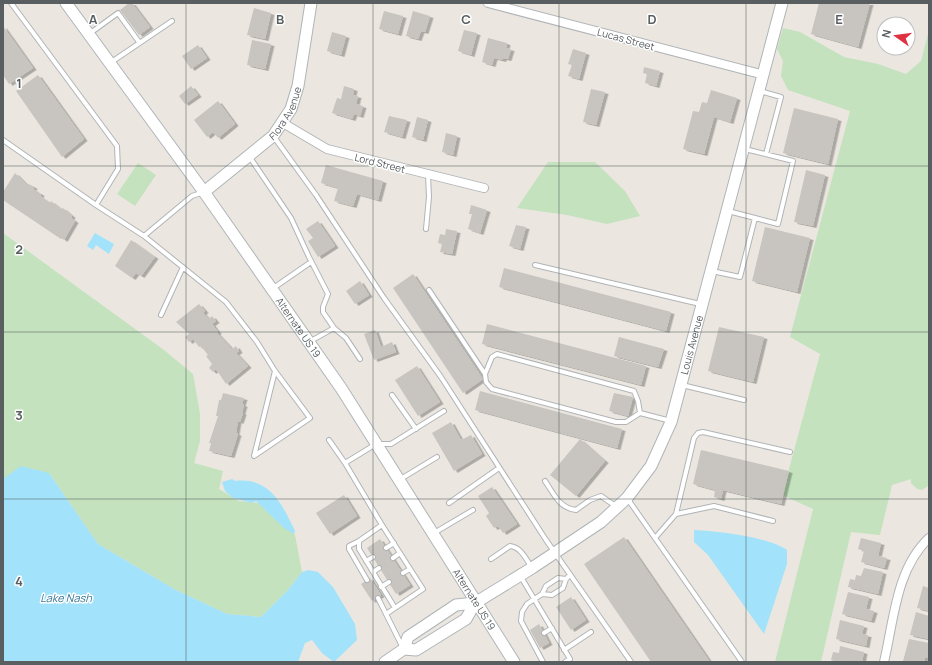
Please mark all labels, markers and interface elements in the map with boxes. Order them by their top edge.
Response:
text: A [89,10,98,28]
text: B [276,10,284,28]
text: C [461,10,471,28]
text: D [647,10,657,28]
text: E [835,10,843,28]
north arrow [876,16,916,56]
street label: Lucas Street [596,25,656,53]
text: N [878,28,894,39]
text: 1 [16,74,22,92]
street label: Flora Avenue [266,85,304,143]
street label: Lord Street [353,150,407,176]
text: 2 [15,240,23,258]
street label: Alternate US 19 [273,294,324,360]
street label: Louis Avenue [677,313,706,376]
text: 3 [15,406,23,424]
street label: Alternate US 19 [450,566,499,633]
text: 4 [15,572,23,590]
water label: Lake Nash [40,590,92,605]

